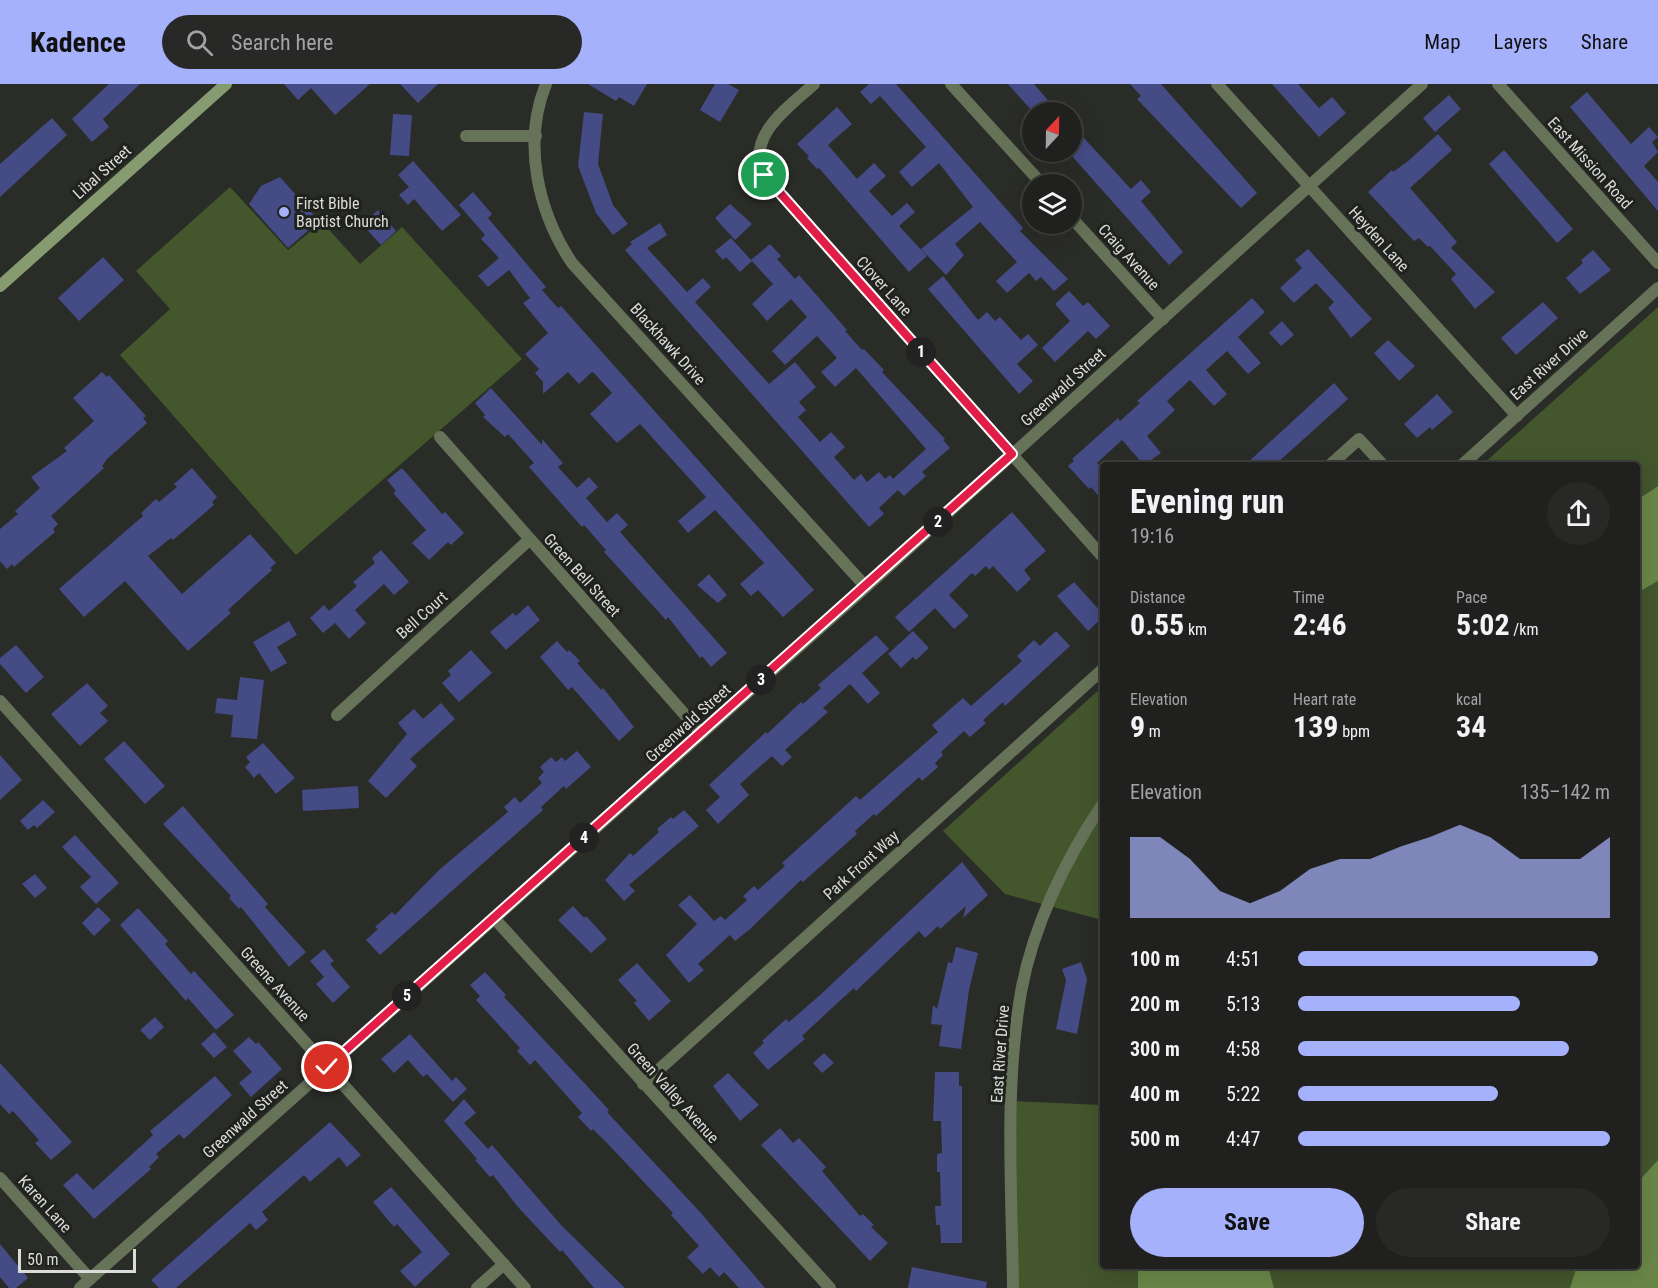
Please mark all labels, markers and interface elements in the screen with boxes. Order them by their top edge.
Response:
search box [162,15,582,69]
text: Kadence [30,26,126,59]
icon: search [183,26,216,59]
text: Search here [231,30,333,55]
text: Map [1424,30,1461,54]
text: Layers [1494,30,1548,54]
text: Share [1581,30,1628,54]
north arrow [1022,102,1082,162]
map controls [1022,102,1082,234]
street label: East Mission Road [1544,113,1636,213]
street label: Libal Street [69,141,135,203]
pin [738,149,789,200]
icon: arrive [747,158,780,191]
button: layers [1022,174,1082,234]
place label: First Bible Baptist Church [296,194,389,231]
street label: Heyden Lane [1345,202,1413,276]
marker: First Bible Baptist Church [277,205,291,219]
street label: Craig Avenue [1094,220,1164,294]
street label: Clover Lane [852,252,916,320]
street label: Blackhawk Drive [626,299,710,389]
street label: East River Drive [1506,324,1592,404]
pin: 1 [906,337,936,367]
text: 1 [917,342,925,361]
street label: Greenwald Street [1017,344,1110,430]
text: Evening run [1130,482,1285,521]
button: share [1547,482,1610,545]
pin: 2 [923,507,953,537]
text: 2 [934,512,942,531]
text: 19:16 [1130,524,1174,548]
street label: Green Bell Street [540,530,624,621]
street label: Bell Court [393,587,452,643]
text: Distance [1130,588,1185,607]
text: Time [1293,588,1325,607]
text: Pace [1456,588,1487,607]
text: 0.55 [1130,607,1184,642]
text: 2:46 [1293,607,1347,642]
text: 5:02 [1456,607,1510,642]
text: km [1184,620,1207,639]
text: /km [1510,620,1539,639]
pin: 3 [746,665,776,695]
text: 3 [757,670,765,689]
street label: Greenwald Street [642,680,735,766]
text: Elevation [1130,690,1188,709]
text: Heart rate [1293,690,1356,709]
text: kcal [1456,690,1482,709]
text: 9 [1130,709,1145,744]
text: 139 [1293,709,1338,744]
text: 34 [1456,709,1486,744]
text: m [1145,722,1161,741]
text: bpm [1338,722,1370,741]
text: Elevation [1130,780,1202,804]
text: 135–142 m [1520,780,1610,804]
pin: 4 [569,823,599,853]
street label: Park Front Way [819,826,903,904]
text: 4 [580,828,588,847]
street label: Greene Avenue [236,943,314,1025]
text: 100 m [1130,947,1180,971]
text: 4:51 [1226,947,1260,971]
pin: 5 [392,981,422,1011]
text: 5 [403,986,411,1005]
text: 200 m [1130,992,1180,1016]
text: 5:13 [1226,992,1260,1016]
street label: East River Drive [987,1004,1013,1104]
text: 300 m [1130,1037,1180,1061]
text: 4:58 [1226,1037,1260,1061]
street label: Green Valley Avenue [623,1039,723,1147]
pin [301,1041,352,1092]
icon: check [310,1050,343,1083]
street label: Greenwald Street [199,1076,292,1162]
text: 400 m [1130,1082,1180,1106]
text: 5:22 [1226,1082,1260,1106]
text: 500 m [1130,1127,1180,1151]
text: 4:47 [1226,1127,1260,1151]
street label: Karen Lane [14,1171,76,1237]
button: Save [1130,1188,1364,1257]
button: Share [1376,1188,1610,1257]
scale bar [18,1246,136,1274]
text: 50 m [27,1250,59,1269]

